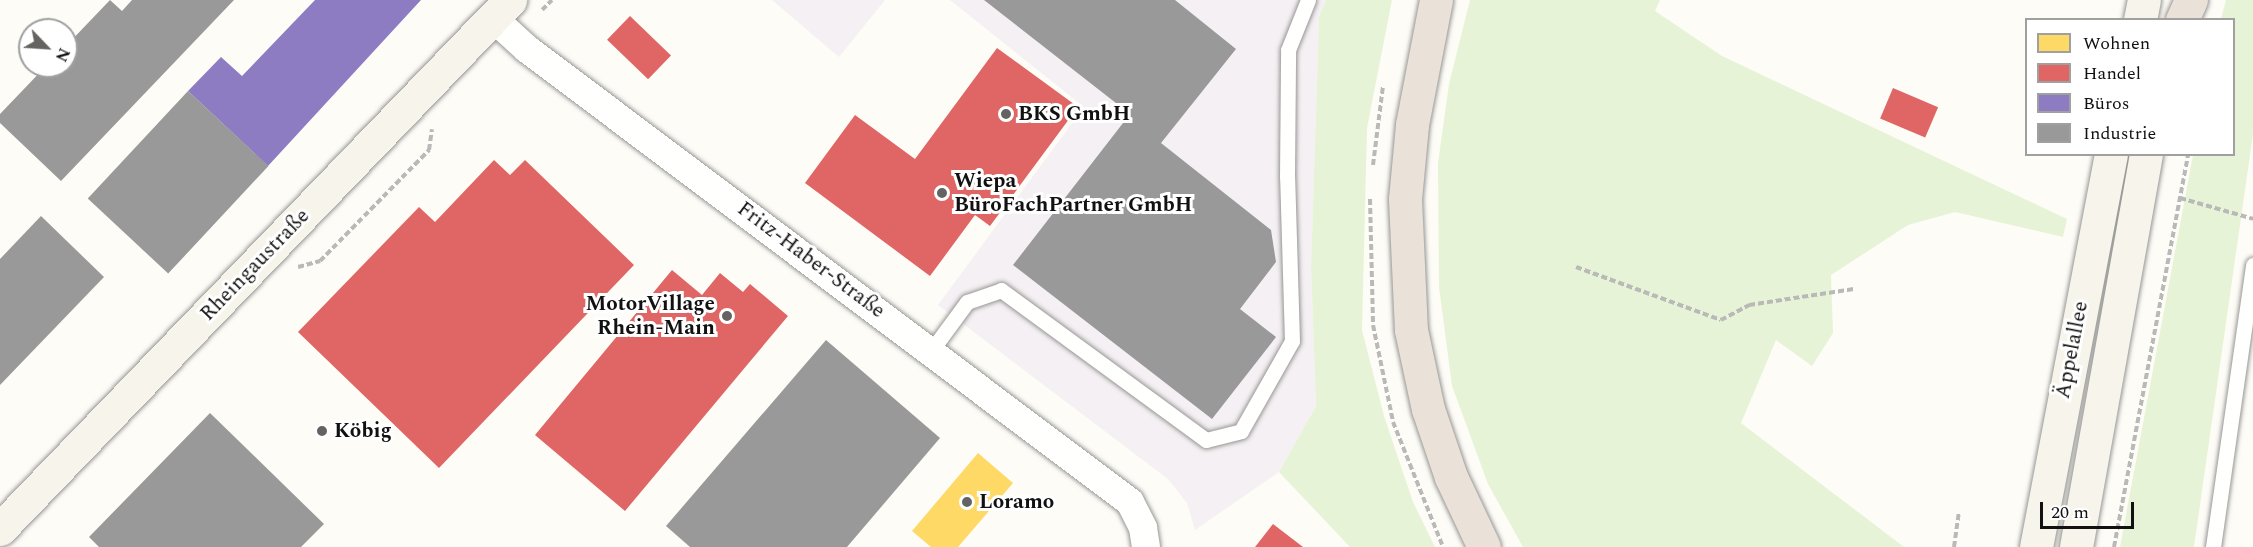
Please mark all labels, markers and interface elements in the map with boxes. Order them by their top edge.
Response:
north arrow [18,18,78,78]
legend [2025,18,2235,156]
text: Wohnen [2083,30,2150,57]
text: N [49,44,76,66]
text: Handel [2083,60,2141,87]
text: Büros [2083,90,2130,117]
place label: BKS GmbH [1018,101,1130,127]
marker: BKS GmbH [999,107,1013,121]
text: Industrie [2083,120,2156,147]
place label: Wiepa BüroFachPartner GmbH [954,168,1192,218]
marker: Wiepa BüroFachPartner GmbH [935,186,949,200]
street label: Fritz-Haber-Straße [732,196,890,324]
street label: Rheingaustraße [195,204,315,326]
place label: MotorVillage Rhein-Main [585,291,715,341]
street label: Äppelallee [2050,299,2094,401]
marker: MotorVillage Rhein-Main [720,309,734,323]
place label: Köbig [334,418,392,444]
marker: Köbig [315,424,329,438]
place label: Loramo [979,489,1054,515]
scale bar [2043,490,2138,528]
marker: Loramo [960,495,974,509]
text: 20 m [2051,499,2089,526]

